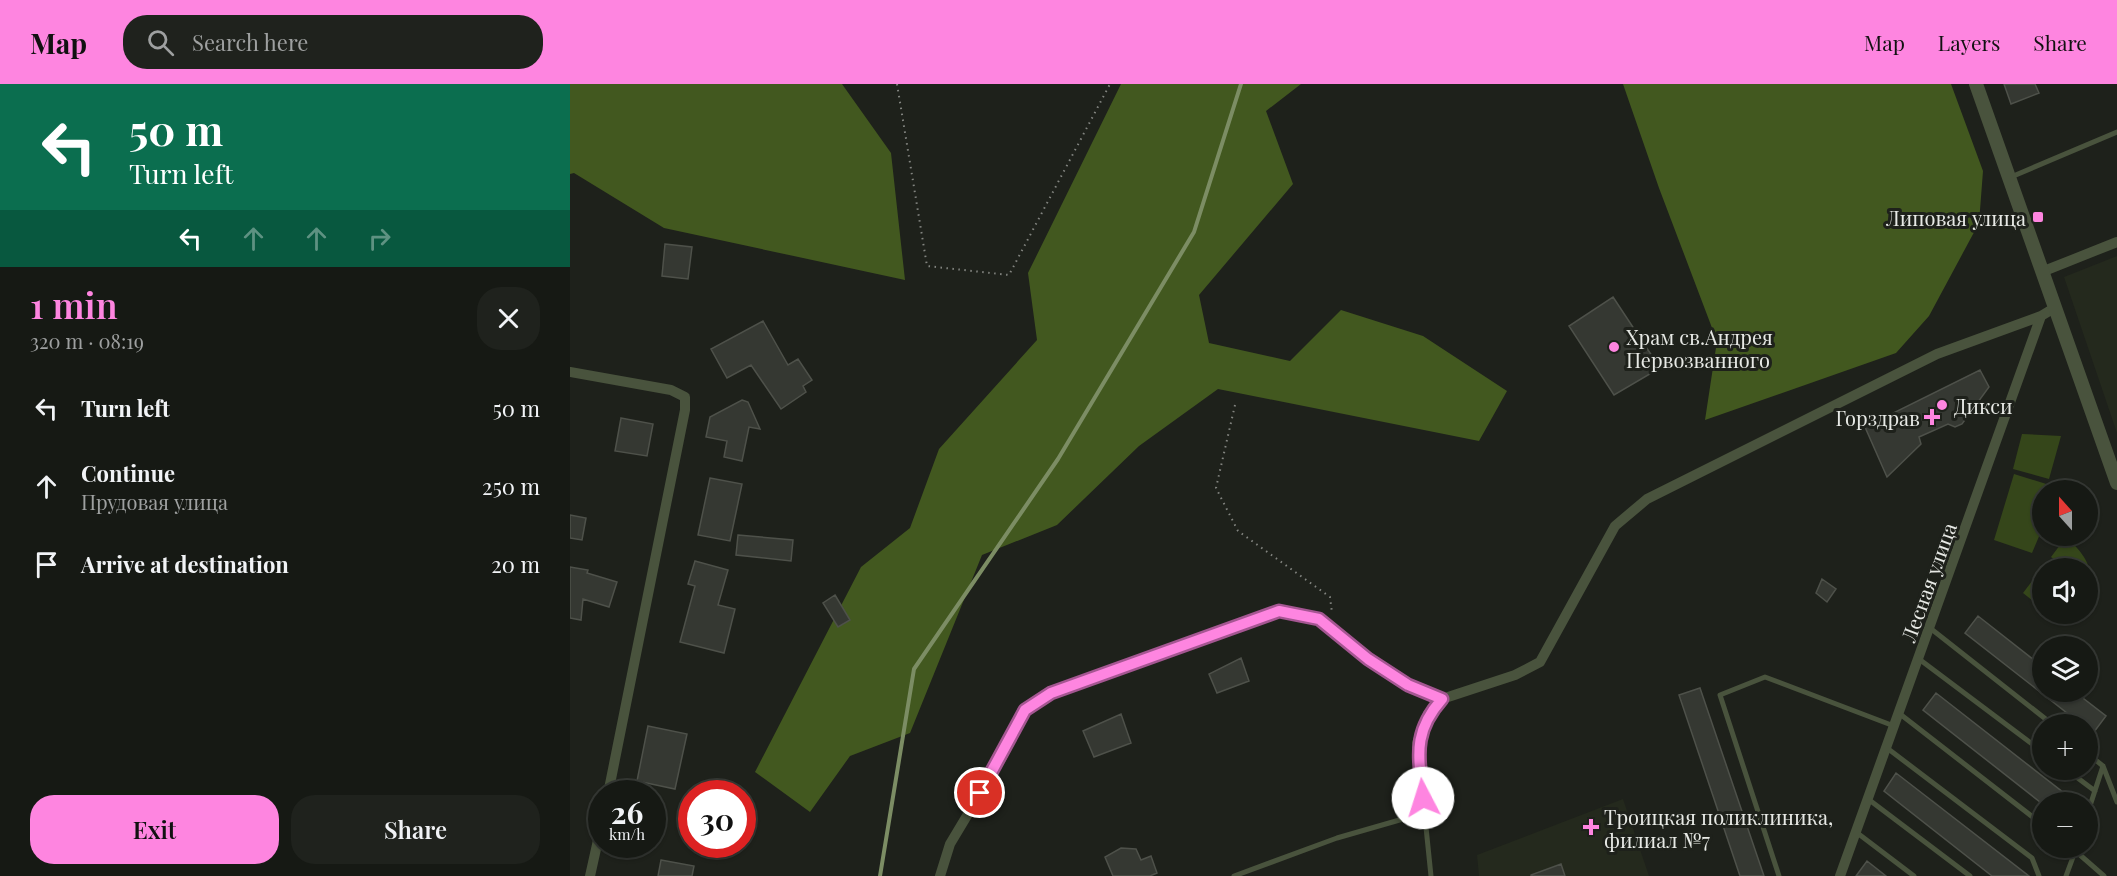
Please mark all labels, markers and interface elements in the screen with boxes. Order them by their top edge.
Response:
search box [123,15,543,69]
text: Map [30,24,87,61]
icon: search [144,26,177,59]
text: Search here [192,27,308,57]
text: Map [1864,28,1905,56]
text: Layers [1938,28,2000,56]
text: Share [2033,28,2087,56]
text: 50 m [129,101,223,157]
icon: left [30,108,108,186]
text: Turn left [129,155,233,191]
place label: Липовая улица [1885,204,2026,231]
marker: Липовая улица [2031,210,2045,224]
icon: left [174,222,207,255]
icon: ahead [237,222,270,255]
icon: ahead [300,222,333,255]
icon: right [363,222,396,255]
text: 1 min [30,280,118,328]
button: close [477,287,540,350]
place label: Храм св.Андрея Первозванного [1626,323,1773,373]
text: 320 m · 08:19 [30,327,144,354]
marker: Храм св.Андрея Первозванного [1607,340,1621,354]
icon: left [30,392,63,425]
place label: Дикси [1954,392,2012,419]
text: Turn left [81,393,170,423]
text: 50 m [493,393,540,423]
marker: Дикси [1935,398,1949,412]
place label: Горздрав [1835,404,1920,431]
marker: Горздрав [1925,410,1939,424]
text: Continue [81,458,175,488]
icon: ahead [30,470,63,503]
text: 250 m [482,471,540,501]
north arrow [2032,480,2098,546]
map controls [2032,480,2098,858]
text: Прудовая улица [81,488,228,515]
street label: Лесная улица [1894,519,1962,646]
icon: arrive [30,548,63,581]
text: Arrive at destination [81,549,289,579]
text: 20 m [491,549,540,579]
button: sound [2032,558,2098,624]
button: layers [2032,636,2098,702]
button: + [2032,714,2098,780]
position arrow [1391,766,1455,830]
pin [954,767,1005,818]
icon: arrive [963,776,996,809]
speed limit sign: 30 [678,780,756,858]
text: 26 [611,792,643,832]
button: − [2032,792,2098,858]
button: Exit [30,795,279,864]
button: Share [291,795,540,864]
place label: Троицкая поликлиника, филиал №7 [1604,803,1833,853]
marker: Троицкая поликлиника, филиал №7 [1582,818,1600,836]
text: km/h [609,824,645,844]

